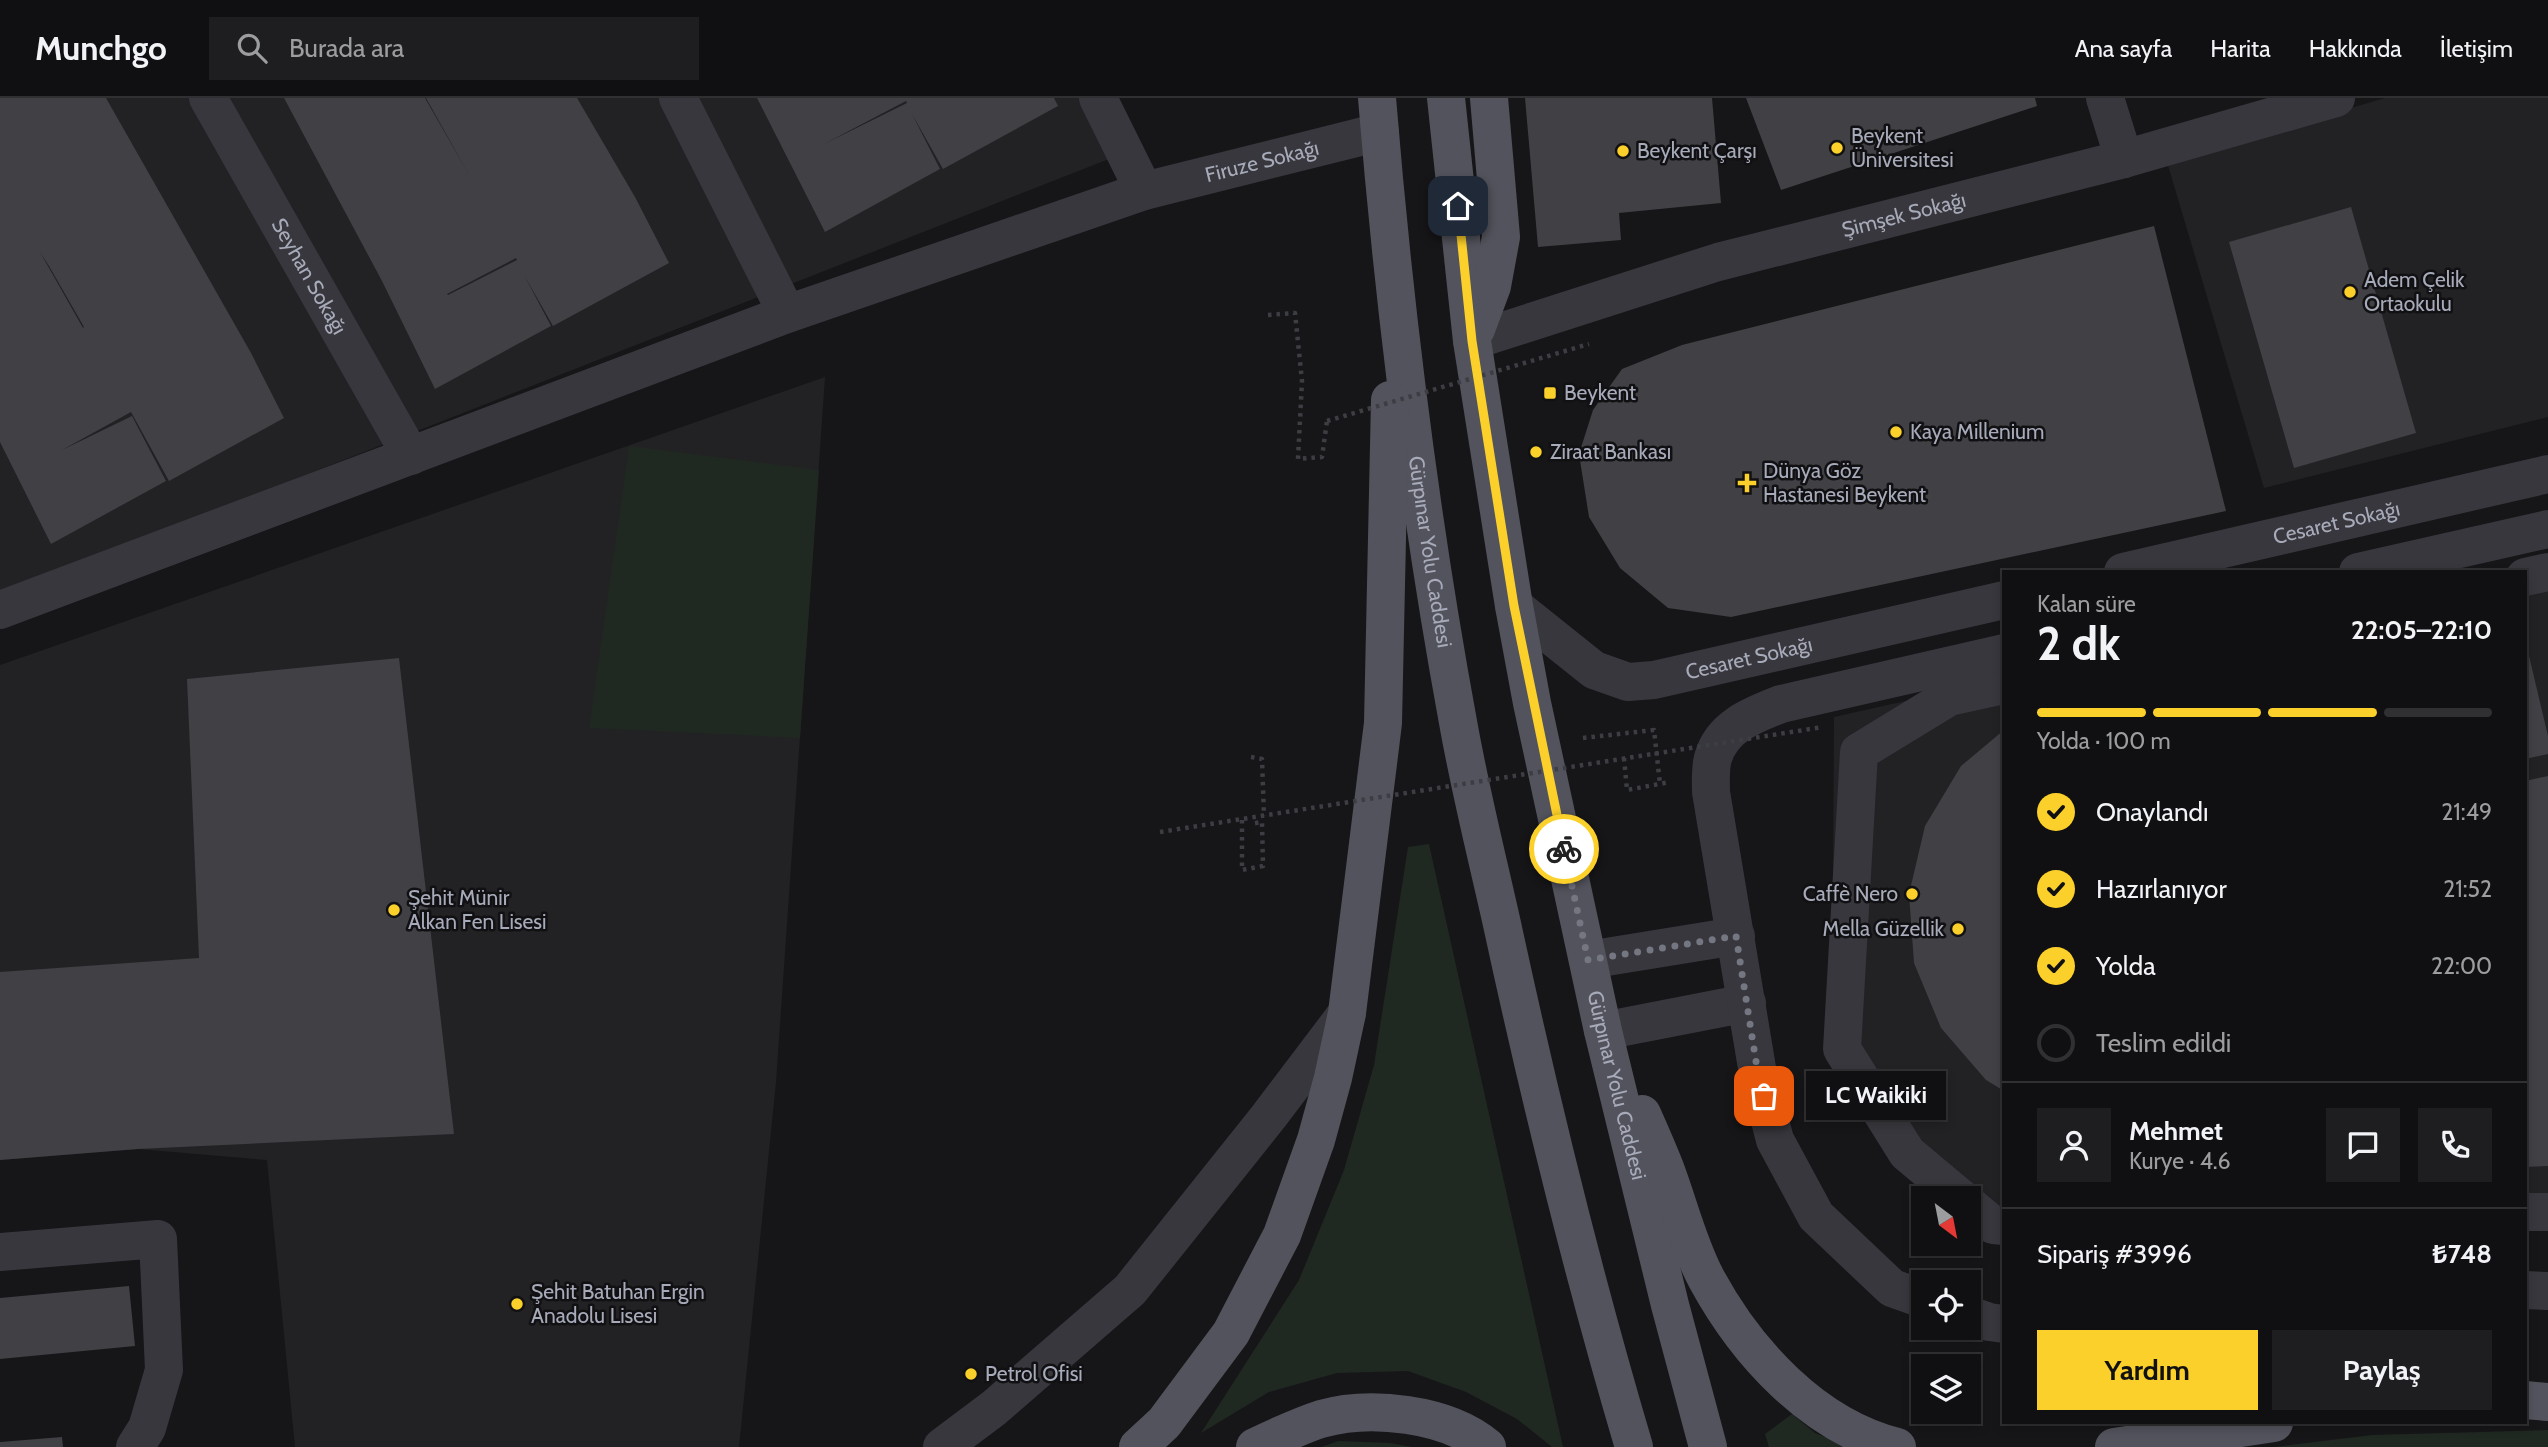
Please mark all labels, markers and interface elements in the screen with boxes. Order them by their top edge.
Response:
search box [209,17,699,80]
text: Munchgo [35,28,167,68]
icon: search [233,29,271,67]
text: Burada ara [289,32,404,64]
text: Ana sayfa [2075,34,2172,63]
text: Harita [2210,34,2271,63]
text: Hakkında [2309,34,2402,63]
text: İletişim [2440,34,2513,63]
place label: Beykent Üniversitesi [1851,123,1954,172]
street label: Firuze Sokağı [1202,135,1321,187]
place label: Beykent Çarşı [1637,138,1757,163]
marker: Beykent Üniversitesi [1829,140,1845,156]
marker: Beykent Çarşı [1615,143,1631,159]
pin [1428,176,1488,236]
icon: home [1439,187,1477,225]
street label: Şimşek Sokağı [1839,187,1968,242]
street label: Seyhan Sokağı [267,214,352,339]
place label: Adem Çelik Ortaokulu [2364,267,2465,316]
marker: Adem Çelik Ortaokulu [2342,284,2358,300]
place label: Beykent [1564,380,1636,405]
marker: Beykent [1542,385,1558,401]
place label: Kaya Millenium [1910,419,2045,444]
marker: Kaya Millenium [1888,424,1904,440]
place label: Ziraat Bankası [1550,439,1671,464]
marker: Ziraat Bankası [1528,444,1544,460]
street label: Gürpınar Yolu Caddesi [1404,454,1458,650]
place label: Dünya Göz Hastanesi Beykent [1763,458,1926,507]
marker: Dünya Göz Hastanesi Beykent [1737,473,1757,493]
street label: Cesaret Sokağı [2270,496,2402,549]
text: Kalan süre [2037,590,2136,618]
text: 22:05–22:10 [2351,614,2492,646]
text: 2 dk [2037,616,2120,672]
street label: Cesaret Sokağı [1683,631,1815,684]
text: Yolda · 100 m [2037,727,2171,755]
icon: check [2037,793,2075,831]
text: Onaylandı [2096,796,2209,828]
text: 21:49 [2441,798,2492,826]
courier [1529,814,1599,884]
icon: bike [1545,830,1583,868]
icon: check [2037,870,2075,908]
text: Hazırlanıyor [2096,873,2227,905]
text: 21:52 [2443,875,2492,903]
place label: Caffè Nero [1803,881,1898,906]
place label: Şehit Münir Alkan Fen Lisesi [408,885,546,934]
marker: Caffè Nero [1904,886,1920,902]
marker: Şehit Münir Alkan Fen Lisesi [386,902,402,918]
place label: Mella Güzellik [1823,916,1945,941]
marker: Mella Güzellik [1950,921,1966,937]
icon: check [2037,947,2075,985]
text: Yolda [2096,950,2156,982]
text: 22:00 [2431,952,2492,980]
street label: Gürpınar Yolu Caddesi [1583,988,1652,1182]
text: Teslim edildi [2096,1027,2231,1059]
pin [1734,1066,1794,1126]
callout: LC Waikiki [1806,1072,1946,1121]
icon: bag [1745,1077,1783,1115]
text: LC Waikiki [1825,1081,1927,1109]
button: person [2037,1108,2111,1182]
button: chat [2326,1108,2400,1182]
button: phone [2418,1108,2492,1182]
text: Mehmet [2129,1115,2223,1147]
text: Kurye · 4.6 [2129,1147,2231,1175]
north arrow [1911,1186,1981,1256]
map controls [1911,1186,1981,1424]
text: Sipariş #3996 [2037,1238,2192,1270]
text: ₺748 [2432,1238,2492,1270]
button: locate [1911,1270,1981,1340]
place label: Şehit Batuhan Ergin Anadolu Lisesi [531,1279,705,1328]
marker: Şehit Batuhan Ergin Anadolu Lisesi [509,1296,525,1312]
button: Yardım [2037,1330,2258,1410]
button: Paylaş [2272,1330,2492,1410]
button: layers [1911,1354,1981,1424]
place label: Petrol Ofisi [985,1361,1083,1386]
marker: Petrol Ofisi [963,1366,979,1382]

